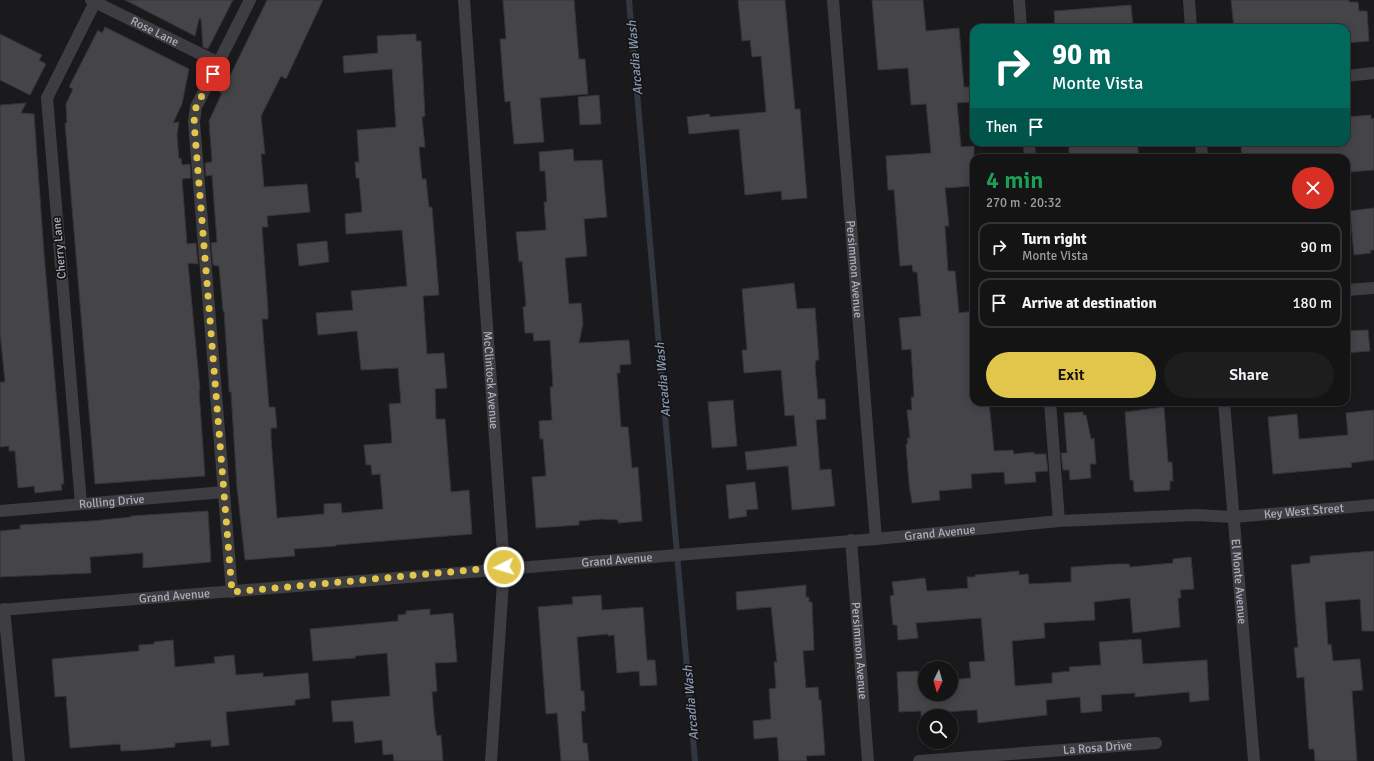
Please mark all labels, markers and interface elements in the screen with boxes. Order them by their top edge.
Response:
street label: Rose Lane [128,14,181,50]
water label: Arcadia Wash [624,19,646,96]
text: 90 m [1052,38,1111,72]
icon: right [986,40,1038,92]
pin [196,57,230,91]
icon: arrive [202,63,224,85]
text: Monte Vista [1052,72,1143,94]
icon: arrive [1025,116,1047,138]
text: Then [986,118,1017,136]
text: 4 min [986,165,1043,195]
button: close [1292,167,1334,209]
text: 270 m · 20:32 [986,195,1062,211]
street label: Cherry Lane [49,216,70,279]
street label: Persimmon Avenue [843,220,865,318]
text: Turn right [1022,230,1087,248]
icon: right [988,236,1010,258]
text: 90 m [1301,238,1332,256]
text: Monte Vista [1022,248,1088,264]
icon: arrive [988,292,1010,314]
text: Arrive at destination [1022,294,1157,312]
text: 180 m [1292,294,1332,312]
street label: McClintock Avenue [479,331,501,430]
water label: Arcadia Wash [652,341,674,418]
button: Exit [986,352,1156,398]
button: Share [1164,352,1334,398]
street label: Rolling Drive [78,492,145,512]
street label: Key West Street [1263,501,1344,522]
street label: Grand Avenue [904,522,976,544]
street label: El Monte Avenue [1227,538,1250,625]
position arrow [483,546,525,588]
street label: Grand Avenue [581,550,653,571]
street label: Grand Avenue [138,586,211,607]
street label: Persimmon Avenue [848,601,870,700]
north arrow [918,661,958,701]
map controls [918,661,958,749]
water label: Arcadia Wash [680,664,702,741]
button: search [918,709,958,749]
street label: La Rosa Drive [1063,738,1133,758]

